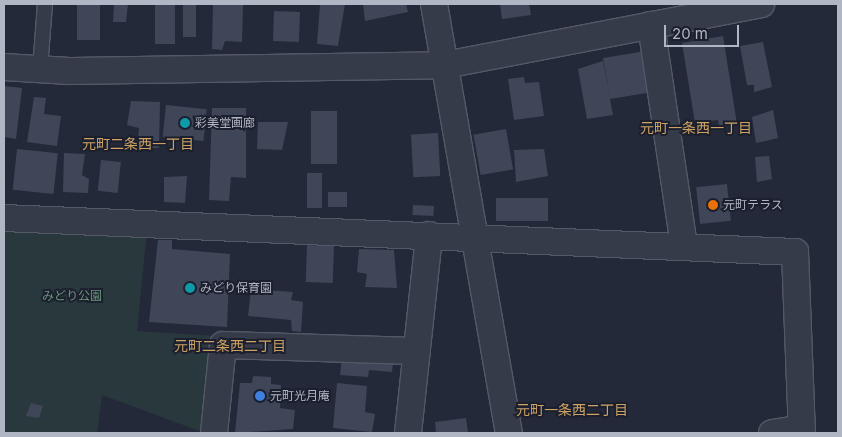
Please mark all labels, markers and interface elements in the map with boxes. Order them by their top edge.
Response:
scale bar [667,15,742,47]
text: 20 m [672,24,708,43]
place label: 彩美堂画廊 [195,116,255,130]
marker: 彩美堂画廊 [179,117,191,129]
district label: 元町一条西一丁目 [640,120,752,136]
district label: 元町二条西一丁目 [82,136,194,152]
place label: 元町テラス [723,198,783,212]
marker: 元町テラス [707,199,719,211]
place label: みどり保育園 [200,281,272,295]
marker: みどり保育園 [184,282,196,294]
park label: みどり公園 [42,289,102,303]
district label: 元町二条西二丁目 [174,338,286,354]
place label: 元町光月庵 [270,389,330,403]
marker: 元町光月庵 [254,390,266,402]
district label: 元町一条西二丁目 [516,402,628,418]

